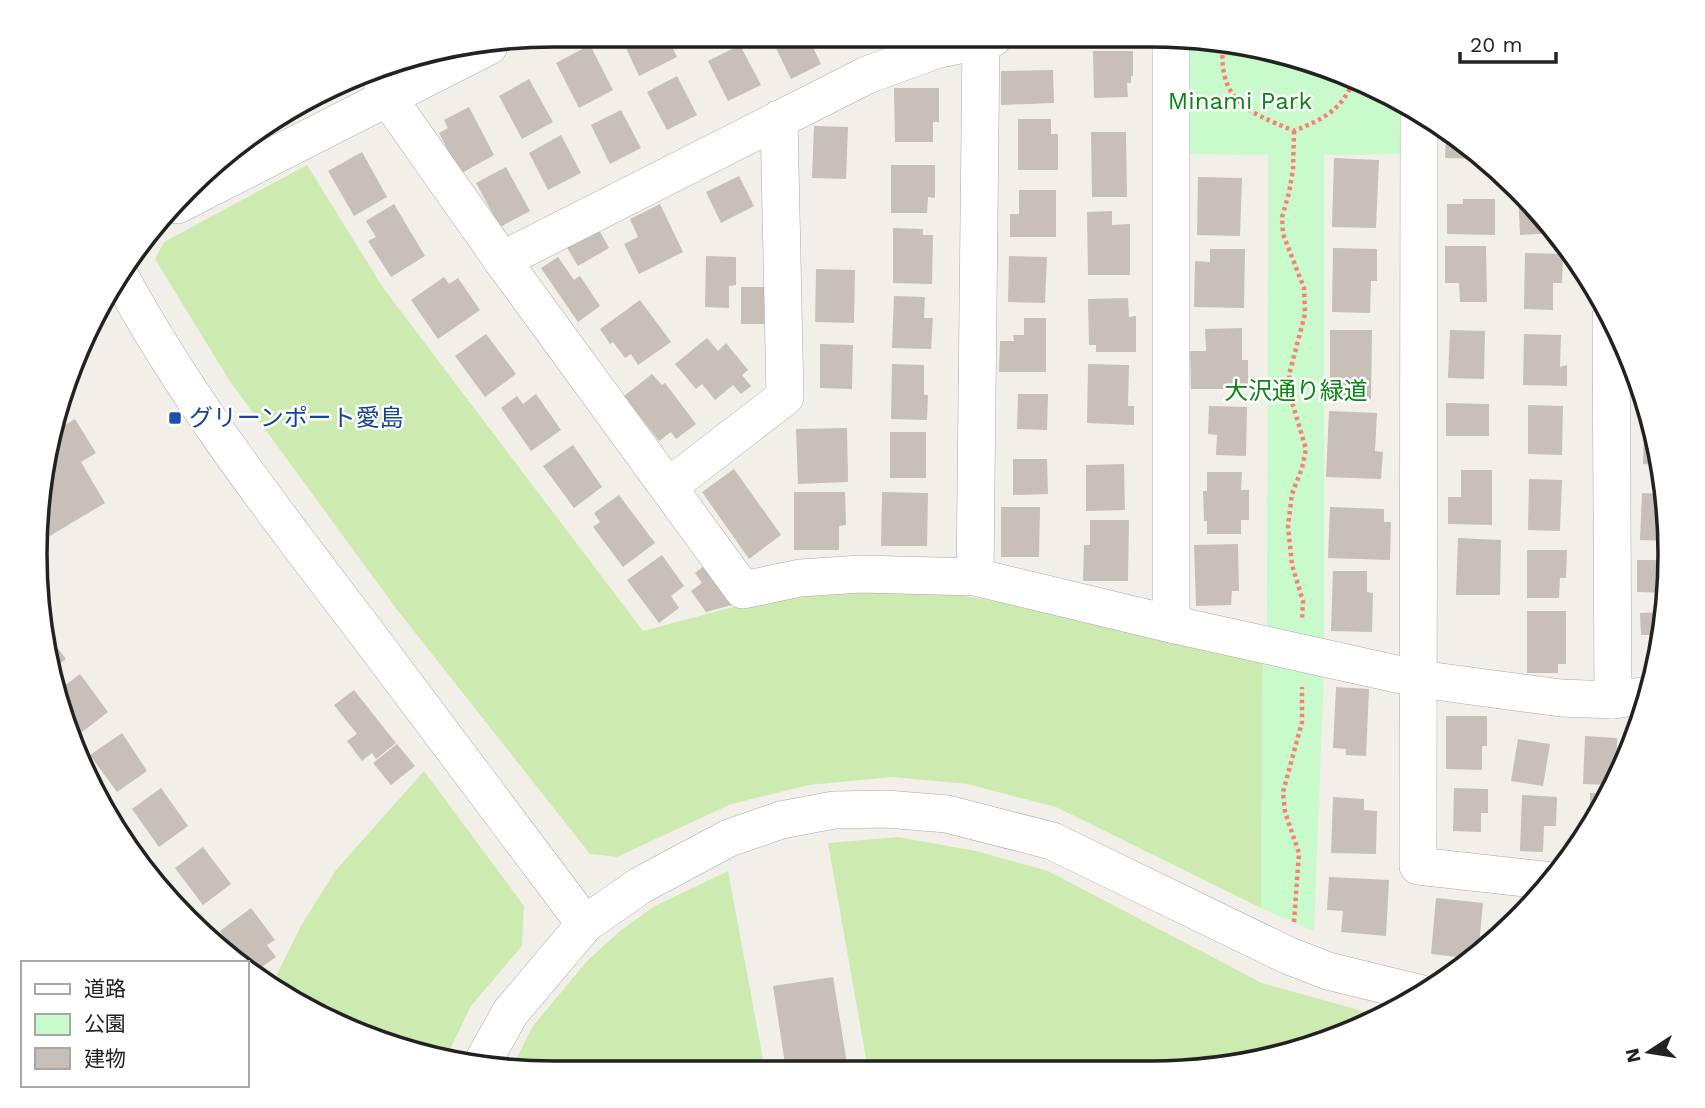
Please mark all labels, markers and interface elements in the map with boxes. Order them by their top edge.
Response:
scale bar [1460,21,1556,65]
text: 20 m [1470,32,1522,57]
park label: Minami Park [1168,87,1313,115]
park label: 大沢通り緑道 [1224,377,1368,405]
place label: グリーンポート愛島 [189,404,404,432]
marker: グリーンポート愛島 [167,410,183,426]
legend [21,961,248,1087]
text: 道路 [84,976,126,1001]
text: 公園 [84,1011,126,1036]
north arrow [1614,1017,1684,1087]
text: 建物 [84,1046,126,1071]
text: N [1620,1046,1646,1065]

